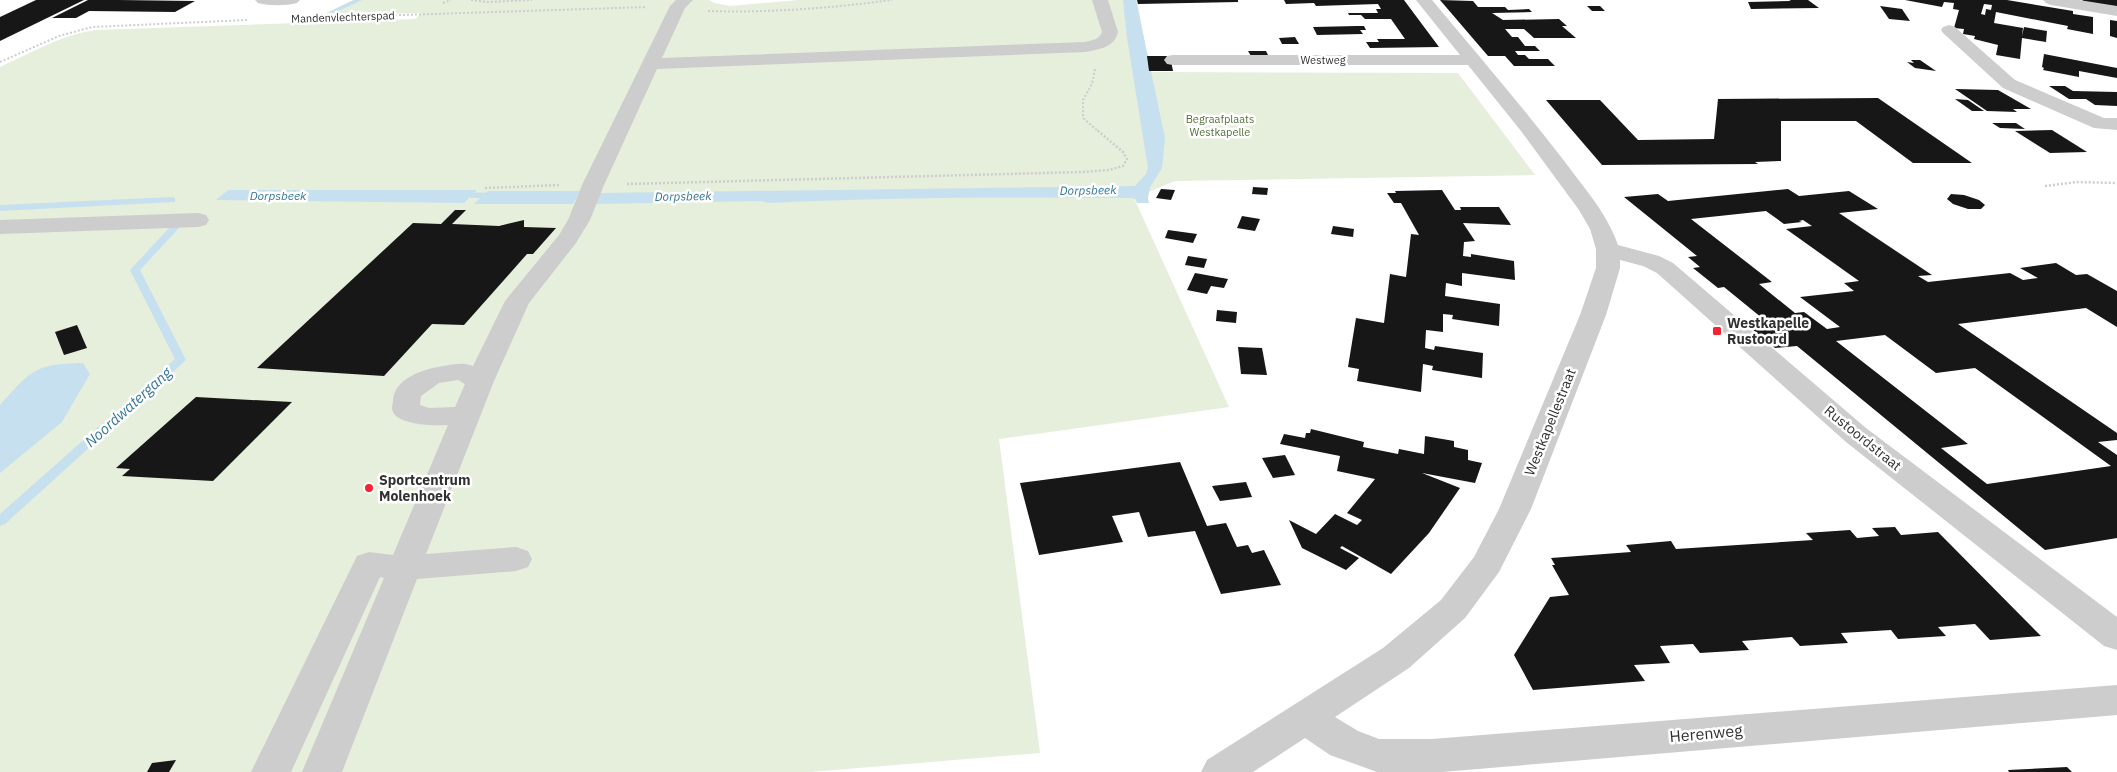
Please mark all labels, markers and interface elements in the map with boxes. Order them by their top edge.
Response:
street label: Mandenvlechterspad [291,8,395,26]
street label: Westweg [1300,53,1346,67]
park label: Begraafplaats Westkapelle [1186,112,1254,139]
water label: Dorpsbeek [1060,182,1117,198]
water label: Dorpsbeek [250,188,307,203]
water label: Dorpsbeek [655,188,712,204]
place label: Westkapelle Rustoord [1727,314,1809,348]
marker: Westkapelle Rustoord [1711,325,1723,337]
water label: Noordwatergang [81,362,176,451]
street label: Westkapellestraat [1520,366,1580,478]
street label: Rustoordstraat [1821,401,1905,475]
place label: Sportcentrum Molenhoek [379,471,470,505]
marker: Sportcentrum Molenhoek [363,482,375,494]
street label: Herenweg [1669,720,1744,746]

